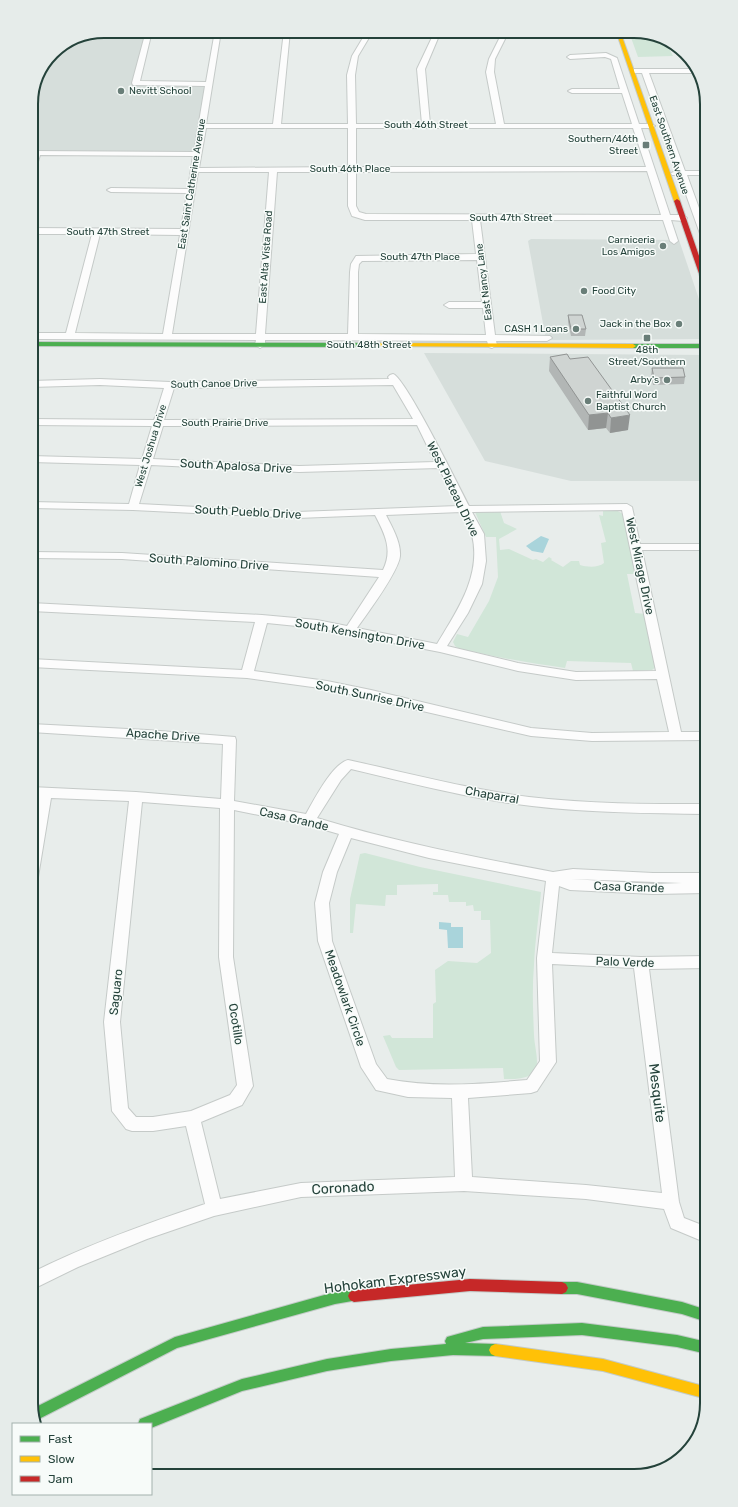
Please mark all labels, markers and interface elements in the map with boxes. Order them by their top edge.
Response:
place label: Nevitt School [129,85,191,97]
marker: Nevitt School [116,86,126,96]
street label: East Southern Avenue [646,94,692,196]
street label: East Saint Catherine Avenue [176,117,208,250]
street label: South 46th Street [384,119,468,131]
place label: Southern/46th Street [568,133,638,157]
marker: Southern/46th Street [641,140,651,150]
street label: South 46th Place [310,163,391,175]
street label: East Alta Vista Road [257,210,275,304]
street label: South 47th Street [470,212,553,224]
street label: South 47th Street [67,226,150,238]
place label: Carniceria Los Amigos [602,234,655,258]
marker: Carniceria Los Amigos [658,241,668,251]
street label: East Nancy Lane [473,242,495,321]
street label: South 47th Place [380,251,460,263]
place label: Food City [592,285,637,297]
marker: Food City [579,286,589,296]
place label: Jack in the Box [600,318,672,330]
marker: Jack in the Box [674,319,684,329]
place label: CASH 1 Loans [504,323,568,335]
marker: CASH 1 Loans [571,324,581,334]
marker: 48th Street/Southern [642,333,652,343]
street label: South 48th Street [327,339,411,351]
place label: 48th Street/Southern [608,344,686,368]
place label: Arby's [630,374,659,386]
marker: Arby's [662,375,672,385]
street label: South Canoe Drive [171,377,258,391]
place label: Faithful Word Baptist Church [596,389,666,413]
marker: Faithful Word Baptist Church [583,396,593,406]
street label: West Joshua Drive [133,403,169,489]
street label: South Prairie Drive [182,417,269,429]
street label: West Plateau Drive [424,439,482,539]
street label: South Apalosa Drive [180,456,293,476]
street label: South Pueblo Drive [194,502,302,522]
street label: West Mirage Drive [623,516,657,616]
street label: South Palomino Drive [149,551,270,573]
street label: South Kensington Drive [294,616,426,652]
street label: South Sunrise Drive [314,678,426,714]
street label: Apache Drive [125,725,201,745]
street label: Chaparral [464,783,520,807]
street label: Casa Grande [258,804,330,834]
street label: Casa Grande [593,879,665,895]
street label: Meadowlark Circle [322,948,368,1048]
street label: Palo Verde [595,954,655,970]
street label: Saguaro [107,968,125,1016]
street label: Ocotillo [226,1002,246,1046]
street label: Mesquite [645,1062,669,1124]
street label: Coronado [311,1178,375,1198]
street label: Hohokam Expressway [323,1263,467,1297]
legend [12,1423,152,1495]
text: Fast [48,1432,72,1446]
text: Slow [48,1452,75,1466]
text: Jam [48,1472,73,1486]

